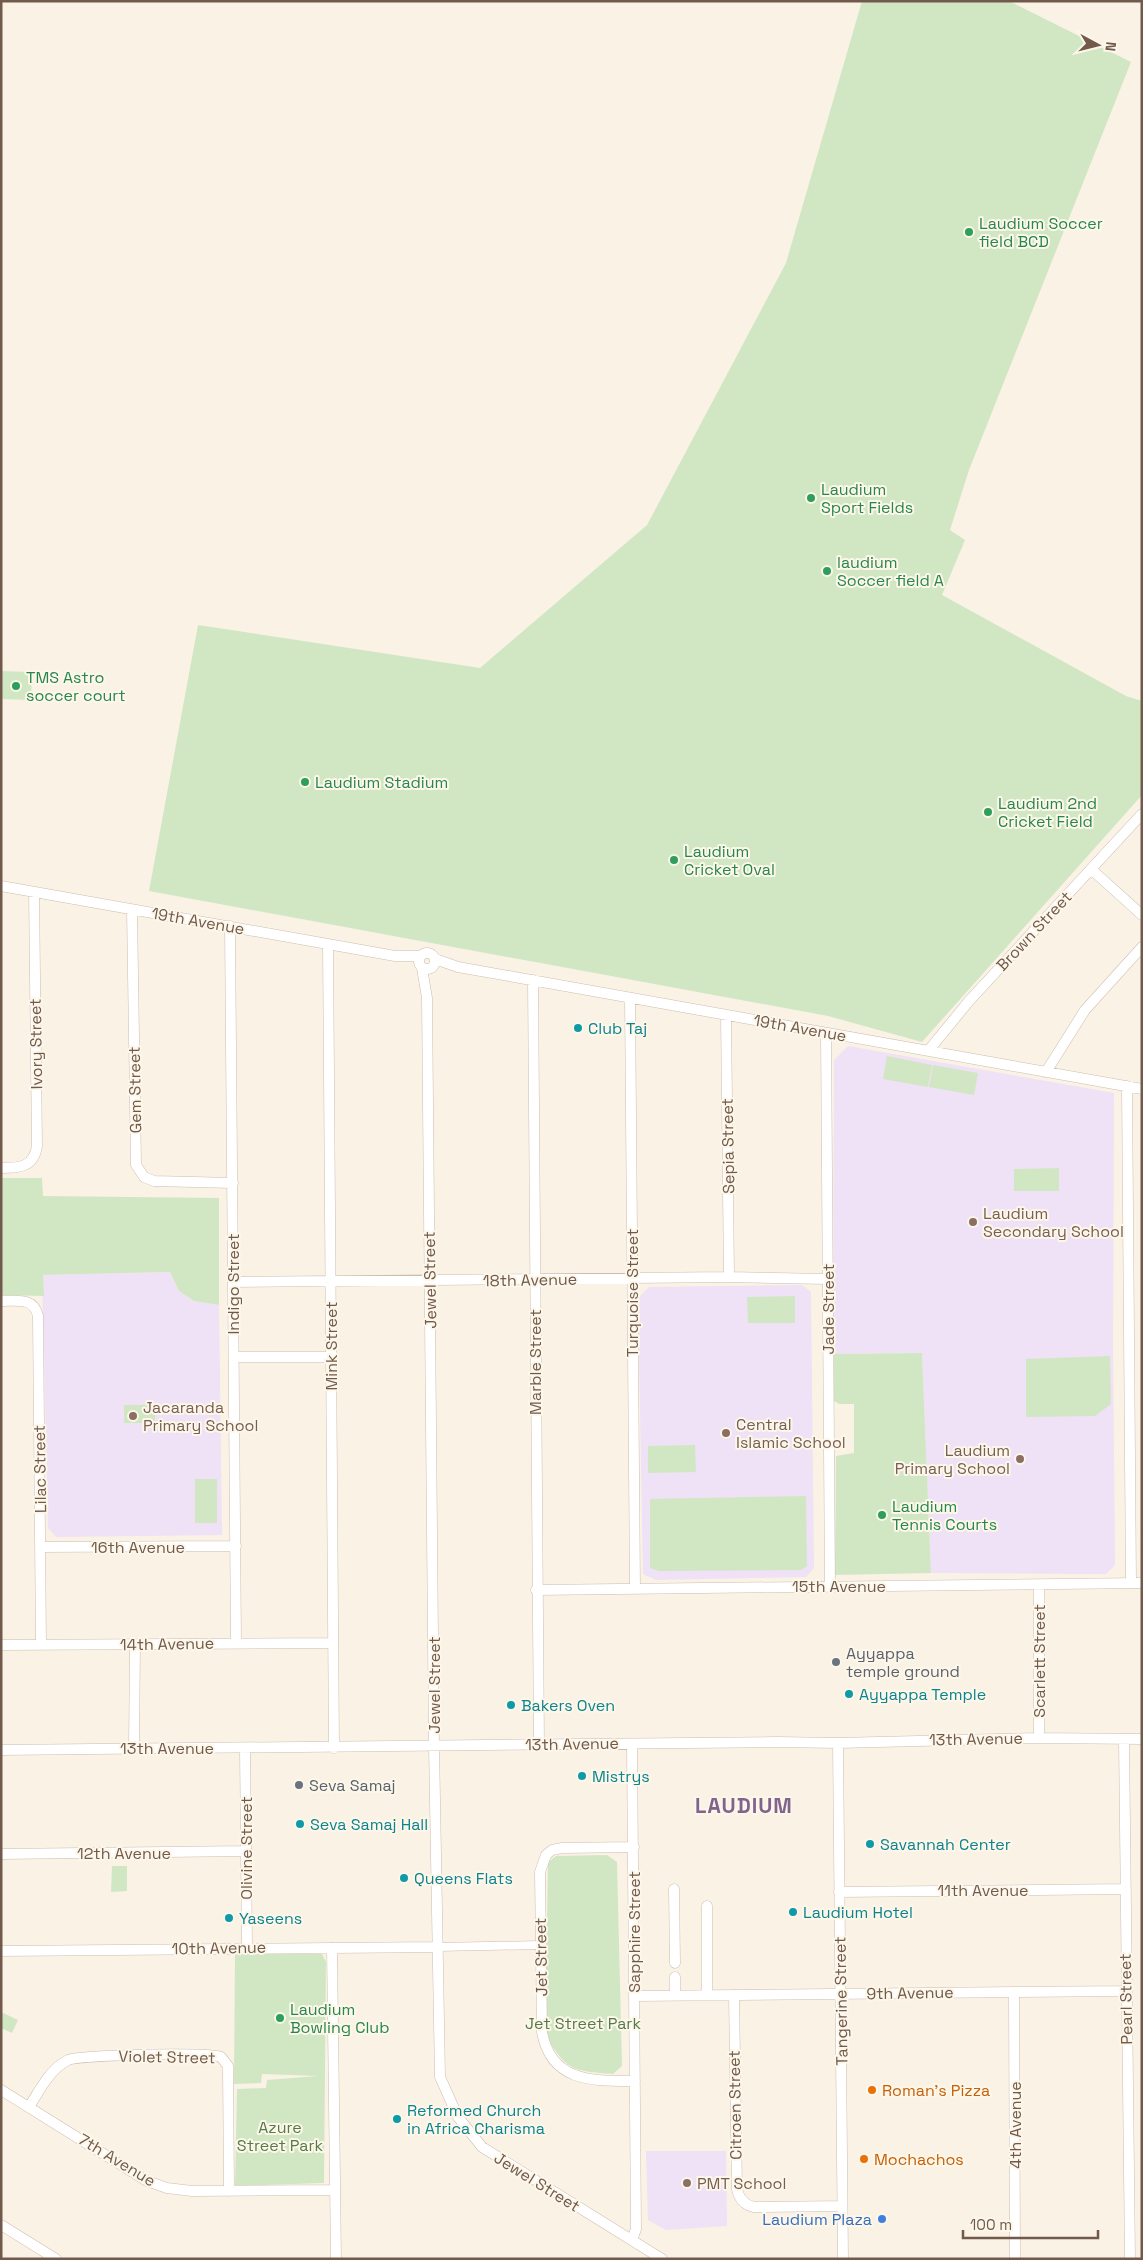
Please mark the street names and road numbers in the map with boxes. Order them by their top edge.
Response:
street label: Brown Street [992,887,1076,975]
street label: 19th Avenue [150,902,246,940]
street label: Ivory Street [25,998,47,1090]
street label: 19th Avenue [752,1009,848,1047]
street label: Gem Street [124,1046,146,1134]
street label: Sepia Street [717,1098,739,1194]
street label: Turquoise Street [622,1229,643,1357]
street label: Jewel Street [419,1231,441,1329]
street label: Indigo Street [223,1233,244,1335]
street label: Jade Street [818,1264,839,1354]
street label: 18th Avenue [483,1269,577,1291]
street label: Mink Street [321,1301,342,1391]
street label: Marble Street [525,1309,546,1415]
street label: Lilac Street [29,1425,51,1513]
street label: 16th Avenue [91,1537,185,1558]
street label: 15th Avenue [792,1576,886,1597]
street label: Scarlett Street [1029,1604,1050,1718]
street label: 14th Avenue [120,1633,214,1655]
street label: Jewel Street [424,1636,445,1734]
street label: 13th Avenue [929,1728,1023,1750]
street label: 13th Avenue [525,1733,619,1755]
street label: 13th Avenue [120,1738,214,1759]
street label: Olivine Street [236,1796,257,1900]
street label: 12th Avenue [77,1843,171,1864]
street label: Sapphire Street [624,1871,645,1993]
street label: 11th Avenue [938,1880,1028,1901]
street label: Jet Street [530,1918,552,1996]
street label: Tangerine Street [829,1936,853,2066]
street label: 10th Avenue [172,1937,266,1959]
street label: Pearl Street [1115,1953,1137,2045]
street label: 9th Avenue [866,1982,954,2004]
street label: Violet Street [118,2046,216,2068]
street label: Citroen Street [724,2050,746,2160]
street label: 4th Avenue [1005,2081,1026,2169]
street label: 7th Avenue [74,2129,160,2191]
street label: Jewel Street [490,2147,584,2217]

